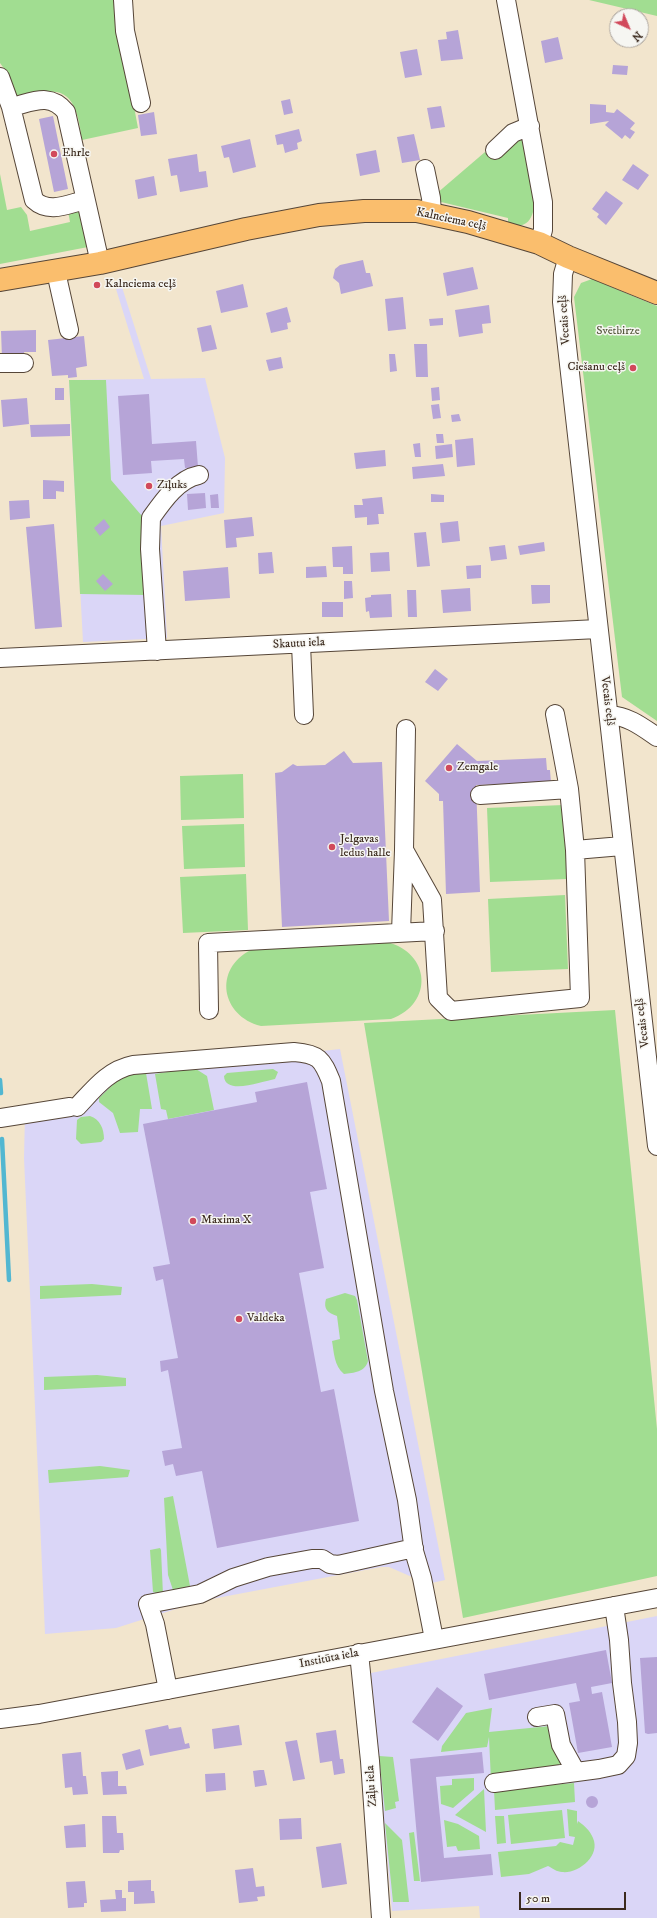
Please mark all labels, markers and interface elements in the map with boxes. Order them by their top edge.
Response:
north arrow [609,8,649,48]
text: N [629,28,645,44]
place label: Ehrle [62,147,90,161]
marker: Ehrle [49,149,59,159]
street label: Kalnciema ceļš [415,206,487,234]
place label: Kalnciema ceļš [105,278,176,292]
marker: Kalnciema ceļš [92,280,102,290]
street label: Vecais ceļš [556,295,574,345]
park label: Svētbirze [596,325,640,339]
place label: Ciešanu ceļš [568,361,625,375]
marker: Ciešanu ceļš [628,363,638,373]
place label: Zīļuks [157,479,187,493]
marker: Zīļuks [144,481,154,491]
street label: Skautu iela [273,635,325,653]
street label: Vecais ceļš [597,675,617,727]
place label: Zemgale [457,761,498,775]
marker: Zemgale [444,763,454,773]
place label: Jelgavas ledus halle [340,833,390,861]
marker: Jelgavas ledus halle [327,842,337,852]
street label: Vecais ceļš [633,997,653,1049]
place label: Maxima X [201,1214,251,1228]
marker: Maxima X [188,1216,198,1226]
place label: Valdeka [247,1312,285,1326]
marker: Valdeka [234,1314,244,1324]
street label: Institūta iela [298,1646,360,1672]
street label: Zāļu iela [363,1765,381,1807]
scale bar [521,1884,628,1910]
text: 50 m [526,1891,550,1906]

